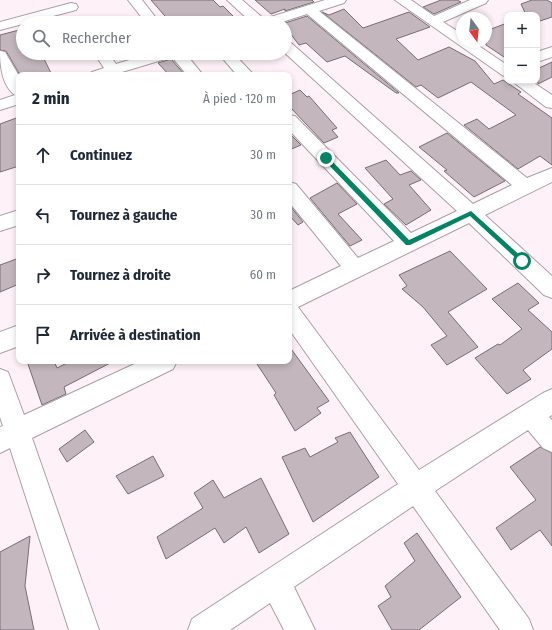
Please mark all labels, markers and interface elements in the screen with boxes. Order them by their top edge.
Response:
north arrow [456,12,492,48]
map controls [504,12,540,84]
button: + [504,12,540,48]
search box [16,16,292,60]
icon: search [30,27,52,49]
text: Rechercher [62,29,131,47]
button: − [504,48,540,84]
text: 2 min [32,88,70,109]
text: À pied · 120 m [203,91,276,106]
icon: ahead [32,144,54,166]
text: Continuez [70,146,132,164]
text: 30 m [250,147,276,162]
route end [317,149,335,167]
icon: left [32,204,54,226]
text: Tournez à gauche [70,206,177,224]
text: 30 m [250,207,276,222]
route start [513,252,531,270]
icon: right [32,264,54,286]
text: Tournez à droite [70,266,171,284]
text: 60 m [250,267,276,282]
icon: arrive [32,324,54,346]
text: Arrivée à destination [70,326,201,344]

